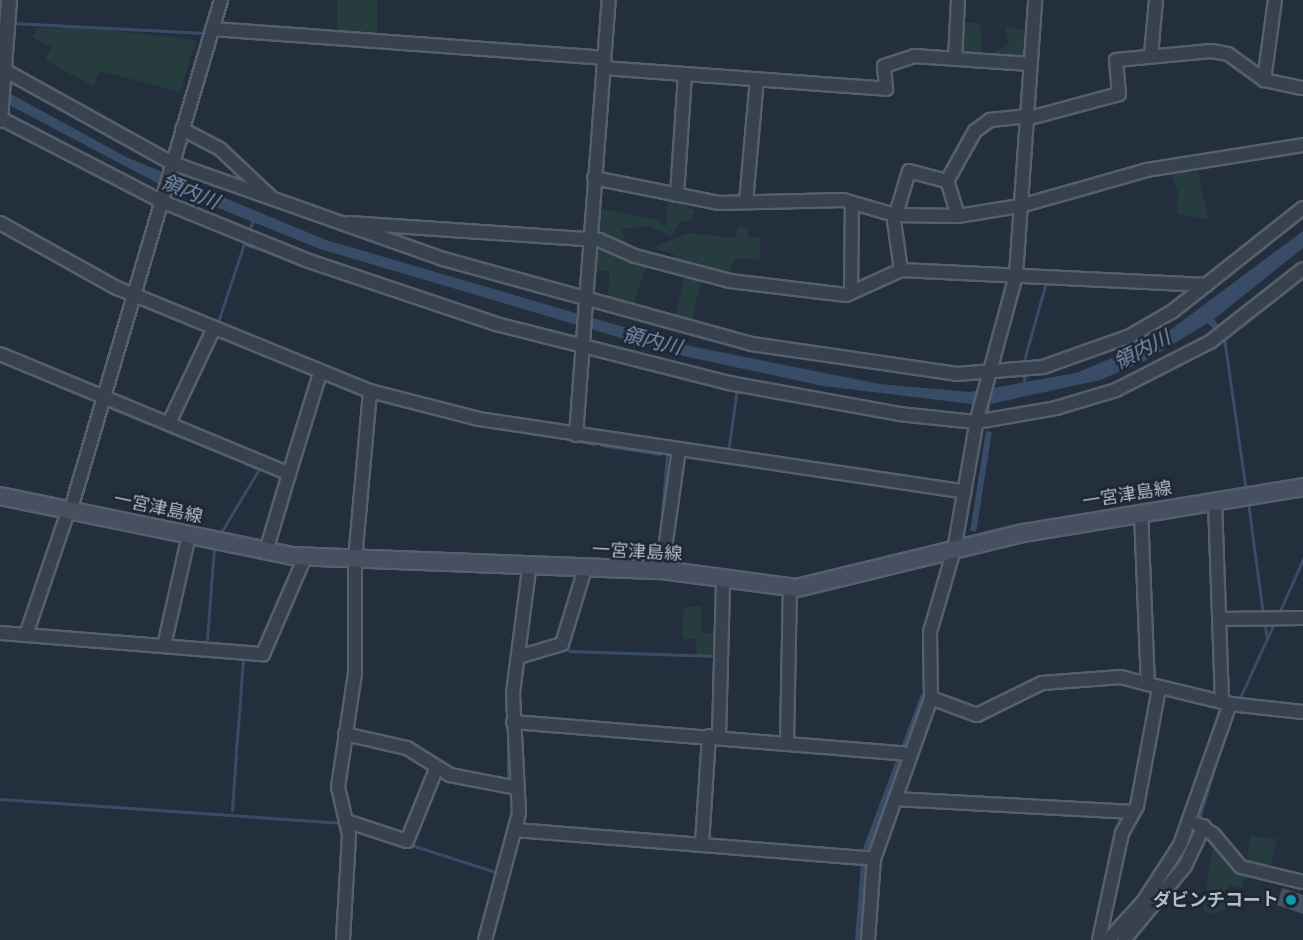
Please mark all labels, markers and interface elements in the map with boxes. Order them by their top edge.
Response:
water label: 領内川 [158,170,222,214]
water label: 領内川 [620,322,684,360]
water label: 領内川 [1110,326,1174,374]
street label: 一宮津島線 [1081,477,1173,513]
street label: 一宮津島線 [112,488,204,528]
street label: 一宮津島線 [591,539,683,565]
place label: ダビンチコート [1153,889,1279,911]
marker: ダビンチコート [1284,893,1298,907]

